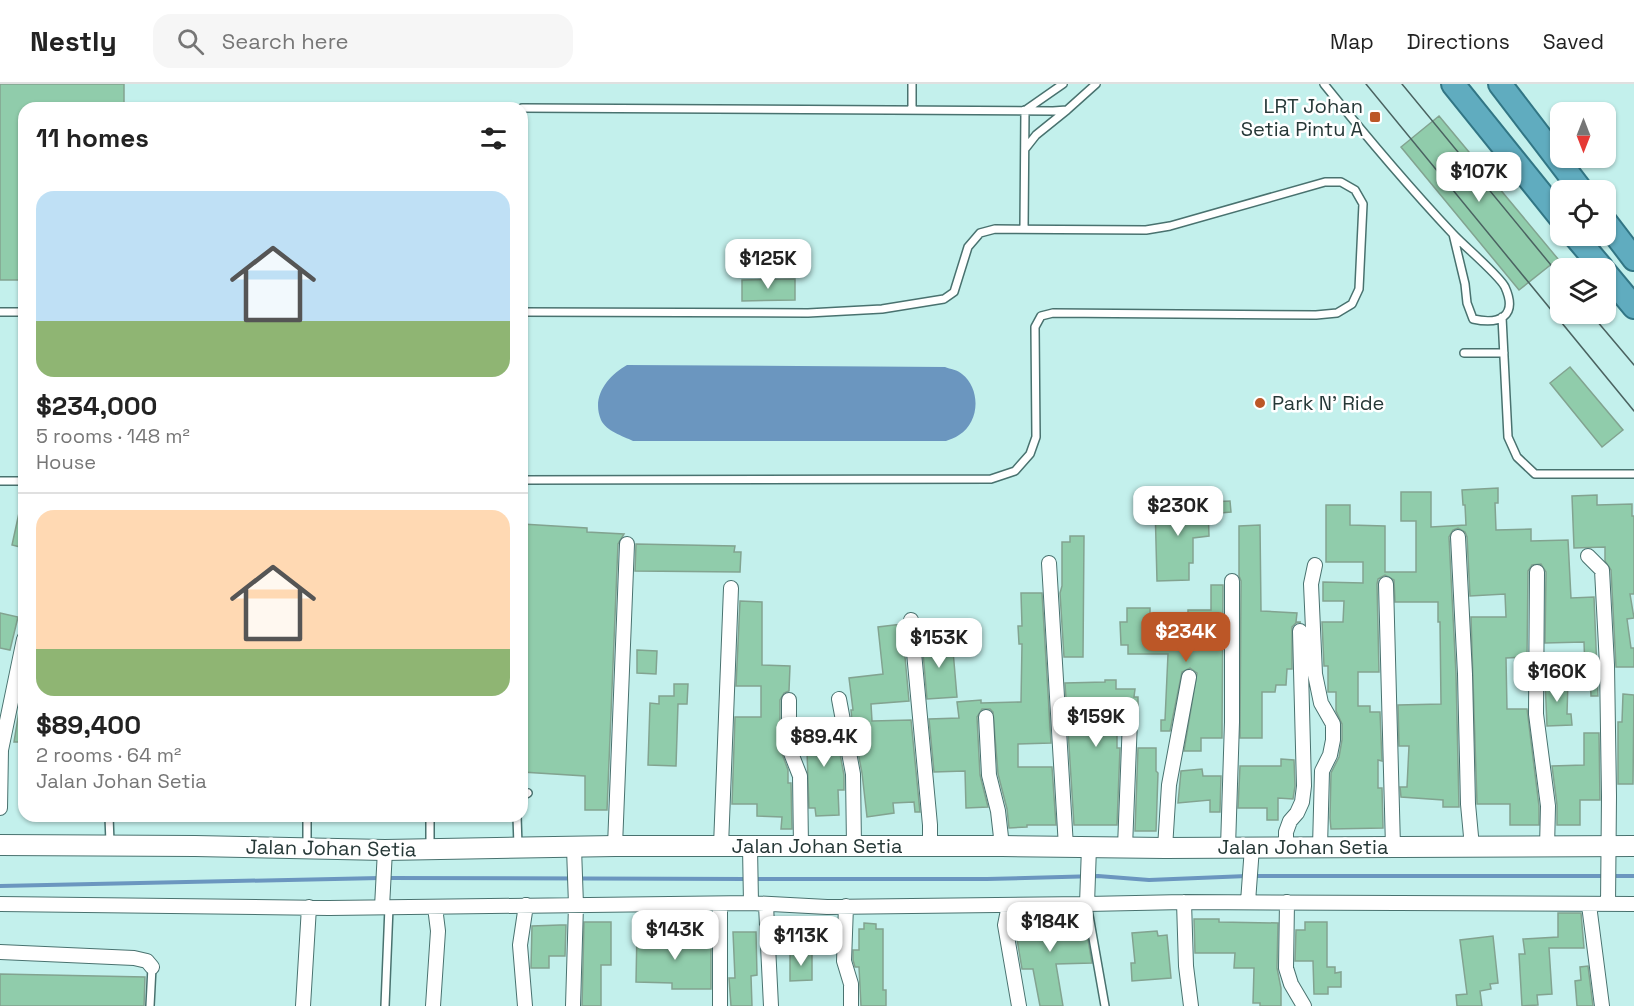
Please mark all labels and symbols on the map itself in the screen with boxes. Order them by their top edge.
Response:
place label: LRT Johan Setia Pintu A [1241,93,1363,142]
north arrow [1550,102,1616,168]
marker: LRT Johan Setia Pintu A [1368,110,1382,124]
pin: $107K [1437,152,1521,203]
pin: $125K [726,239,810,290]
place label: Park N' Ride [1272,390,1384,416]
marker: Park N' Ride [1253,396,1267,410]
pin: $230K [1136,486,1220,537]
pin: $234K [1144,612,1228,663]
pin: $153K [897,618,981,669]
pin: $160K [1515,652,1599,703]
pin: $159K [1054,697,1138,748]
pin: $89.4K [775,717,873,768]
street label: Jalan Johan Setia [732,833,902,859]
street label: Jalan Johan Setia [245,834,417,862]
street label: Jalan Johan Setia [1218,834,1388,860]
pin: $184K [1008,902,1092,953]
pin: $143K [633,910,717,961]
pin: $113K [759,916,843,967]

